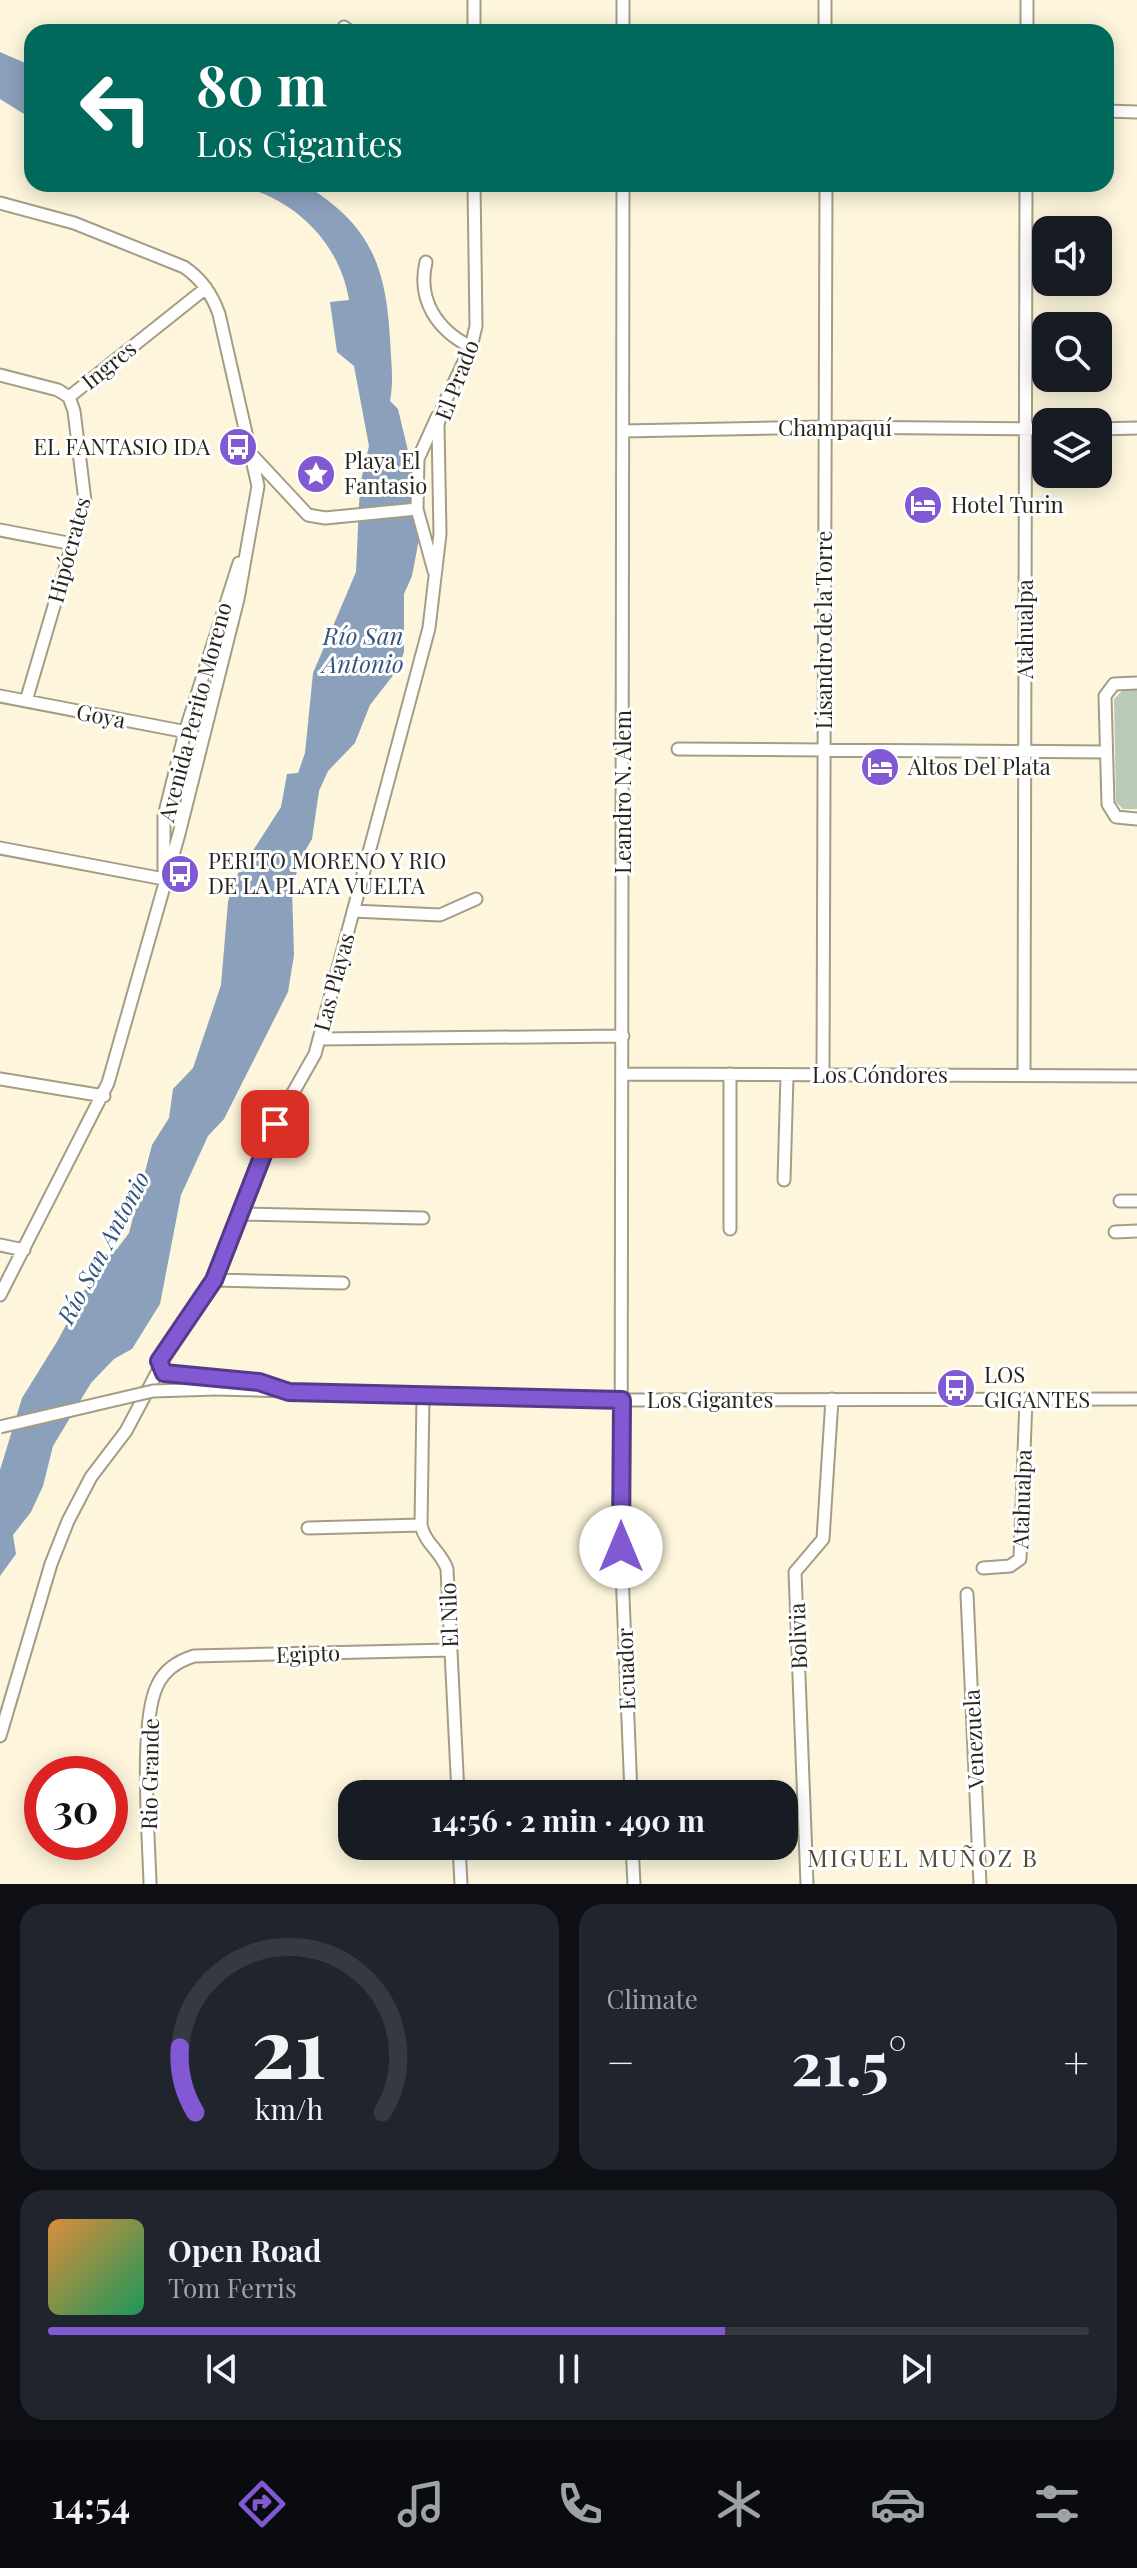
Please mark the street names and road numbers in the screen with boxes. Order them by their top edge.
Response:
street label: Ingres [75,333,142,395]
street label: El Prado [427,335,485,424]
street label: Champaquí [778,412,892,442]
street label: Hipócrates [40,494,97,606]
street label: Lisandro de la Torre [808,531,838,729]
street label: Atahualpa [1009,579,1039,680]
street label: Avenida Perito Moreno [150,599,238,826]
street label: Goya [74,696,128,734]
street label: Leandro N. Alem [607,710,637,874]
street label: Las Playas [306,929,361,1034]
street label: Los Cóndores [812,1059,948,1089]
street label: Los Gigantes [647,1384,773,1414]
street label: Atahualpa [1004,1449,1038,1550]
street label: El Nilo [432,1582,464,1648]
street label: Bolivia [781,1602,813,1670]
street label: Ecuador [609,1627,641,1711]
street label: Egipto [275,1637,341,1669]
street label: Venezuela [955,1689,991,1791]
street label: Rio Grande [133,1718,165,1830]

